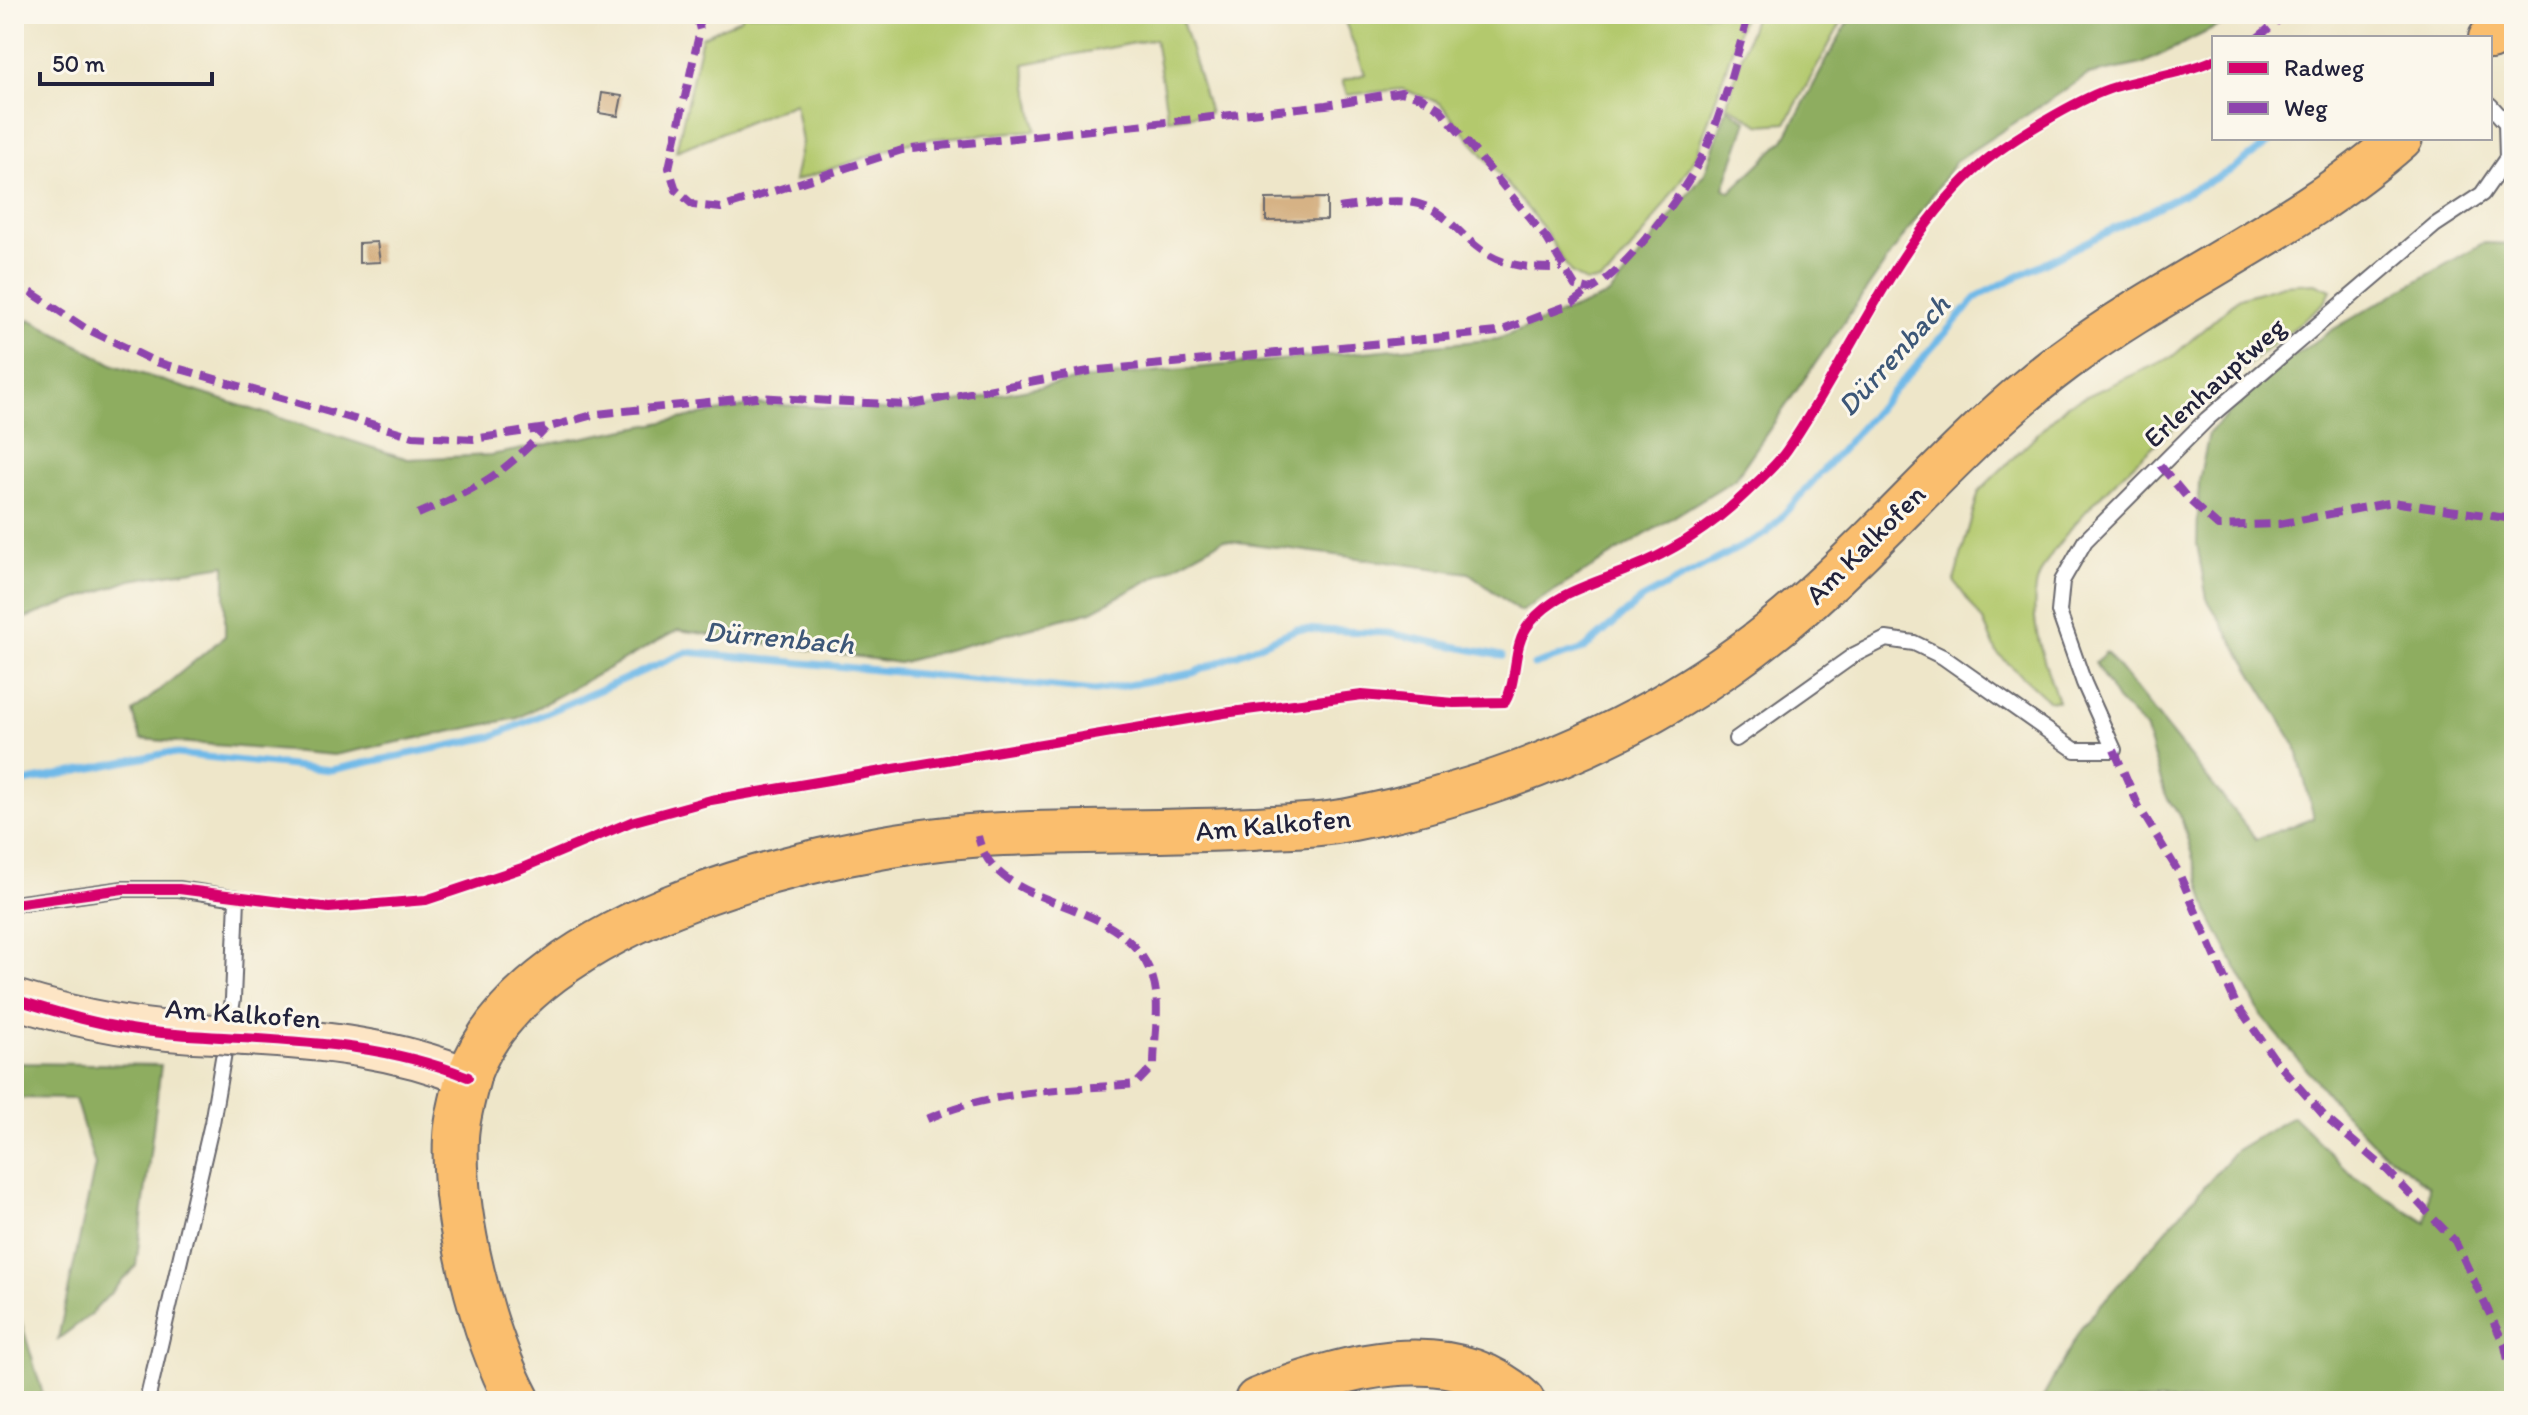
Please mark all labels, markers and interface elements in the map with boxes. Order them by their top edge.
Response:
scale bar [40,36,212,86]
legend [2212,36,2492,140]
text: 50 m [52,49,105,78]
text: Radweg [2284,53,2365,82]
text: Weg [2284,93,2328,122]
water label: Dürrenbach [1829,287,1957,423]
street label: Erlenhauptweg [2136,309,2292,455]
street label: Am Kalkofen [1798,477,1932,611]
water label: Dürrenbach [702,612,856,662]
street label: Am Kalkofen [1194,800,1352,848]
street label: Am Kalkofen [164,991,322,1035]

